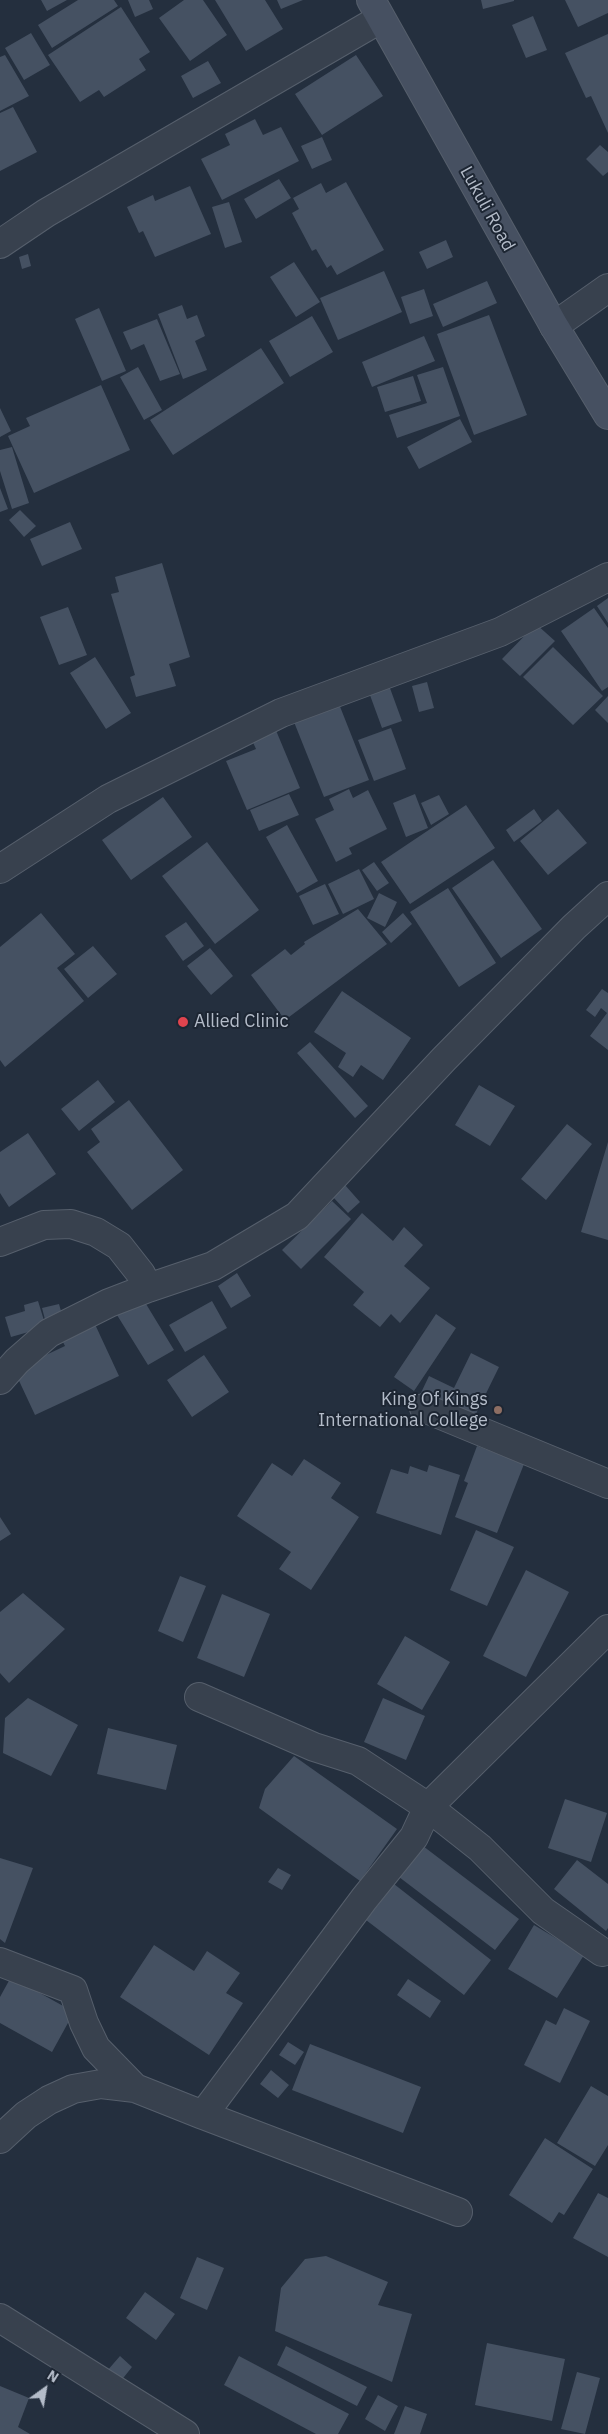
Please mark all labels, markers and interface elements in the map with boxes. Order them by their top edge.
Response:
street label: Lukuli Road [455,163,519,255]
place label: Allied Clinic [194,1011,289,1033]
marker: Allied Clinic [176,1015,190,1029]
place label: King Of Kings International College [318,1389,488,1432]
marker: King Of Kings International College [492,1404,504,1416]
north arrow [20,2364,70,2414]
text: N [44,2366,62,2387]

